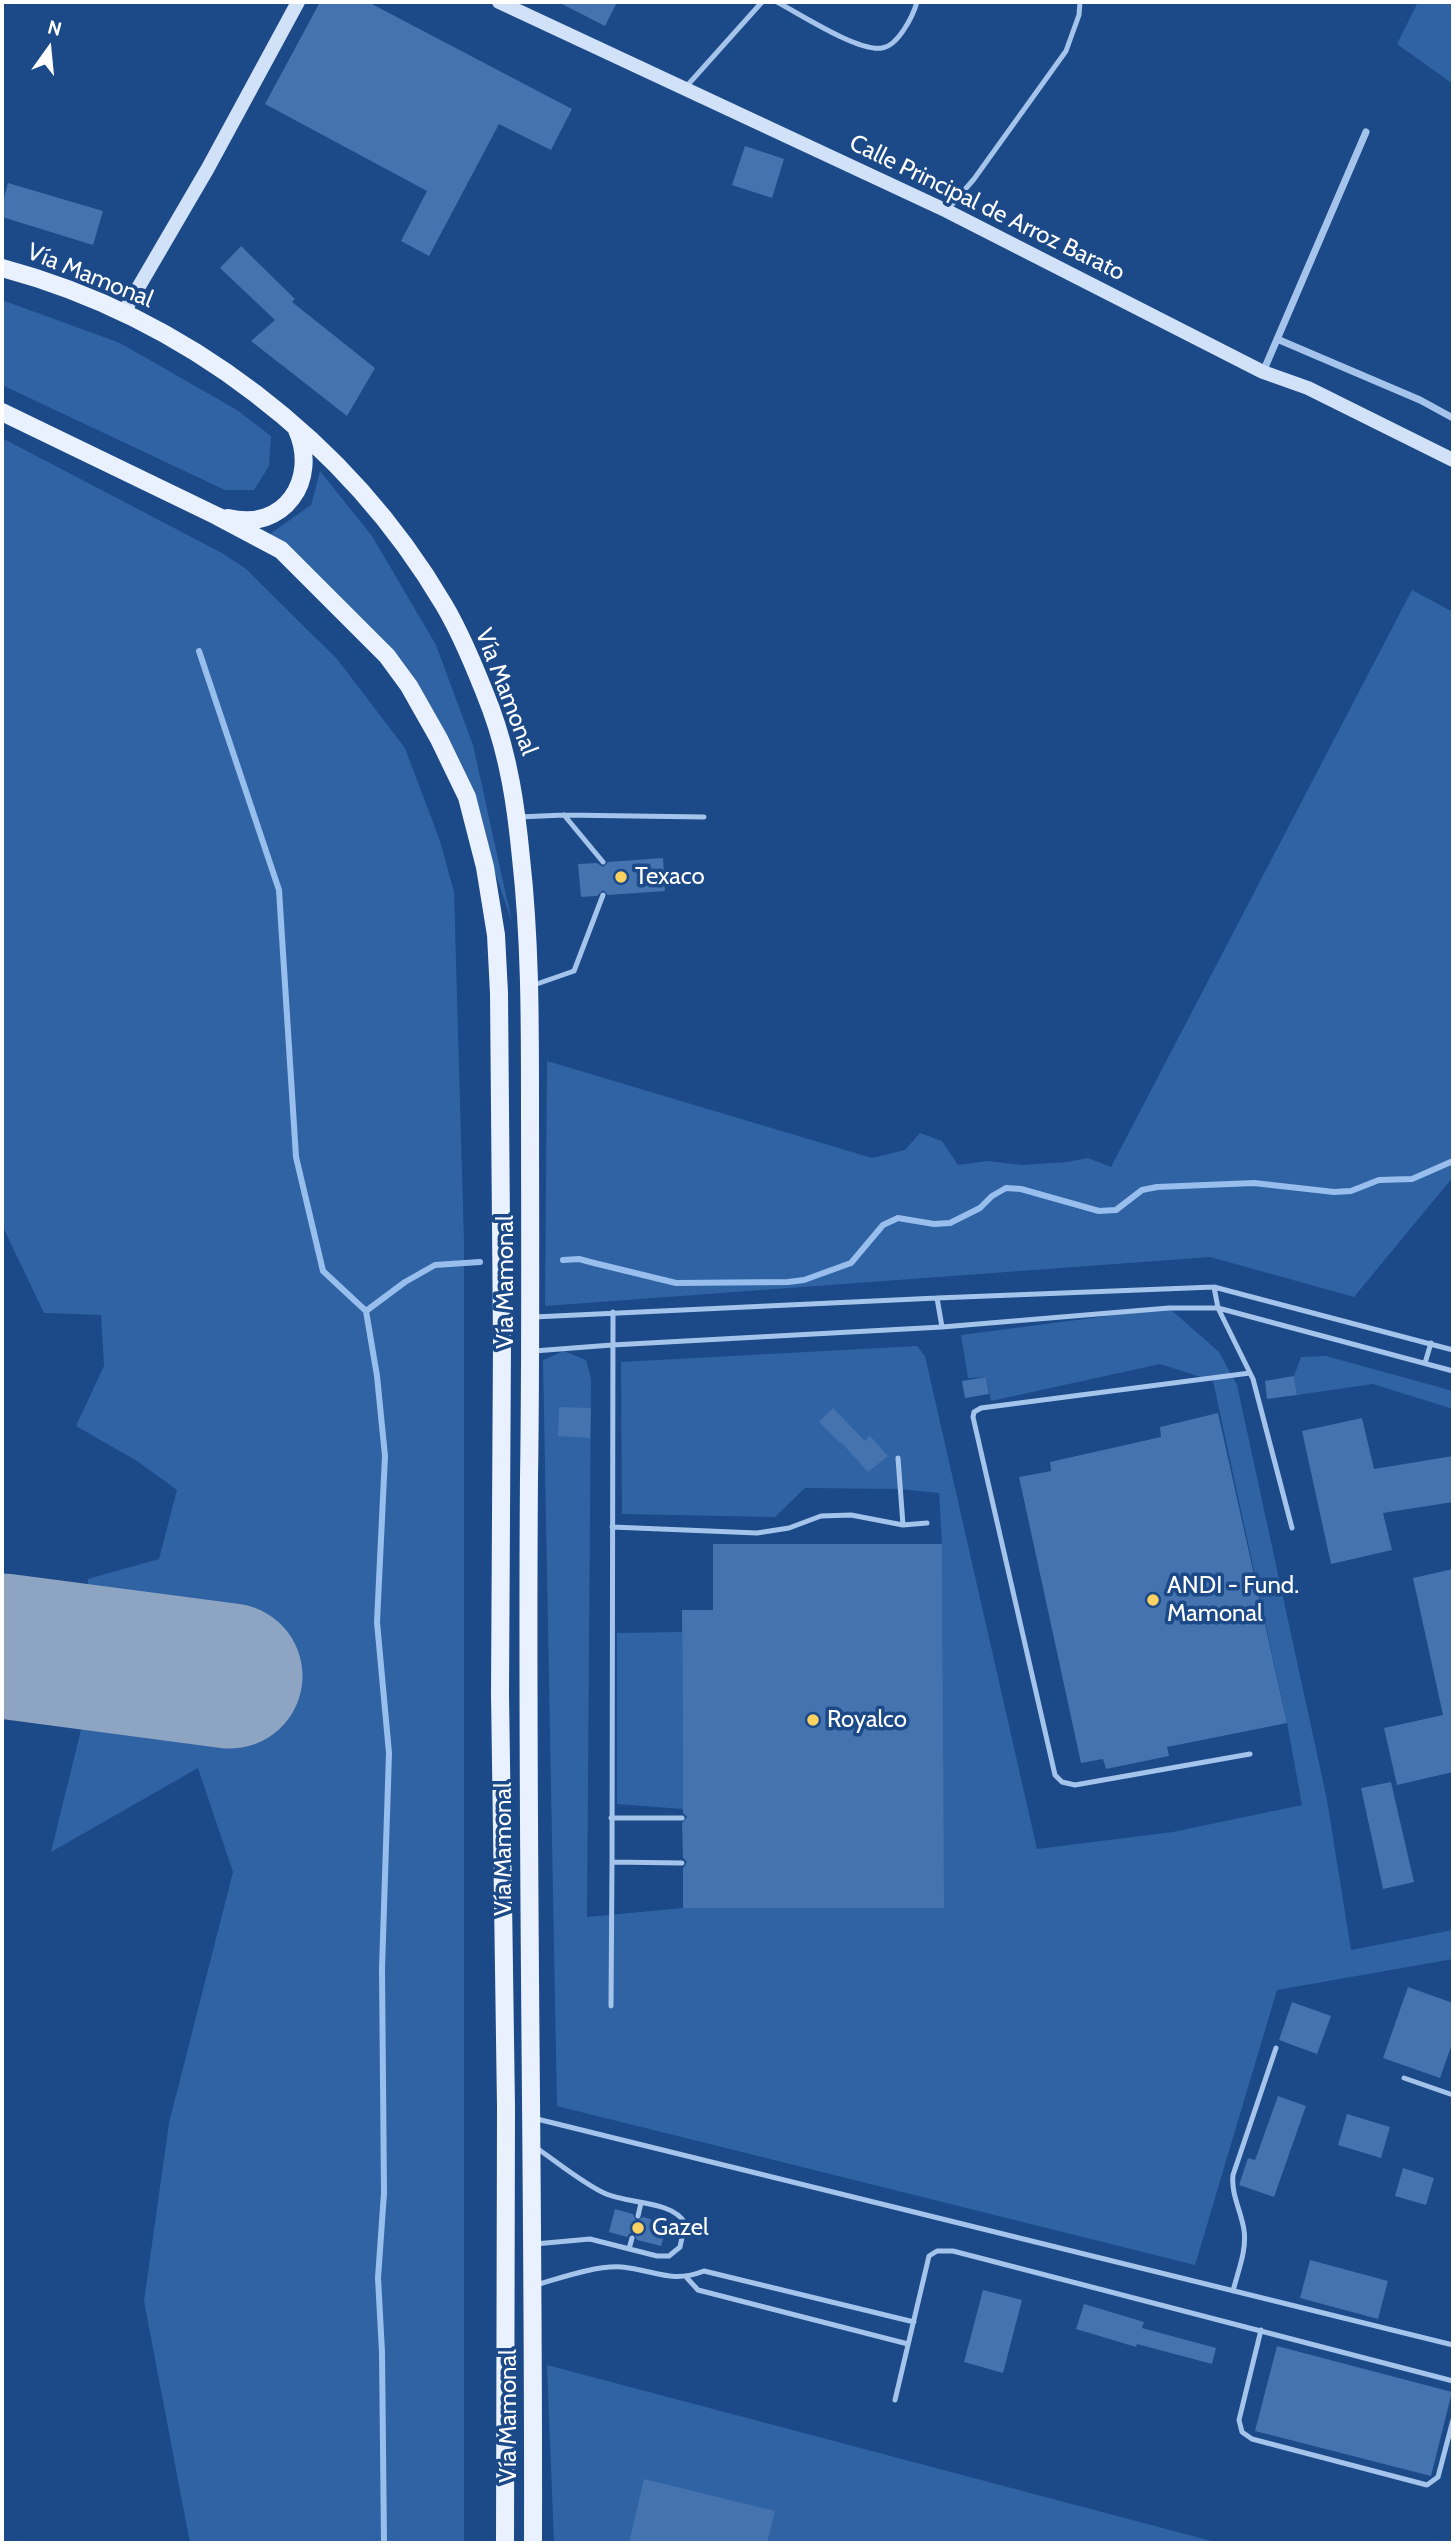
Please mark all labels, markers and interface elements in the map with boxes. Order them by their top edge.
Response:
north arrow [14,14,84,84]
text: N [45,15,64,41]
street label: Calle Principal de Arroz Barato [845,129,1129,287]
street label: Vía Mamonal [23,238,157,314]
street label: Vía Mamonal [469,625,543,759]
place label: Texaco [635,863,705,891]
marker: Texaco [613,869,629,885]
street label: Vía Mamonal [492,1215,520,1349]
place label: ANDI - Fund. Mamonal [1167,1572,1299,1628]
marker: ANDI - Fund. Mamonal [1145,1592,1161,1608]
place label: Royalco [827,1706,907,1734]
marker: Royalco [805,1712,821,1728]
street label: Vía Mamonal [490,1782,518,1916]
place label: Gazel [652,2214,709,2242]
marker: Gazel [630,2220,646,2236]
street label: Vía Mamonal [495,2349,523,2483]

